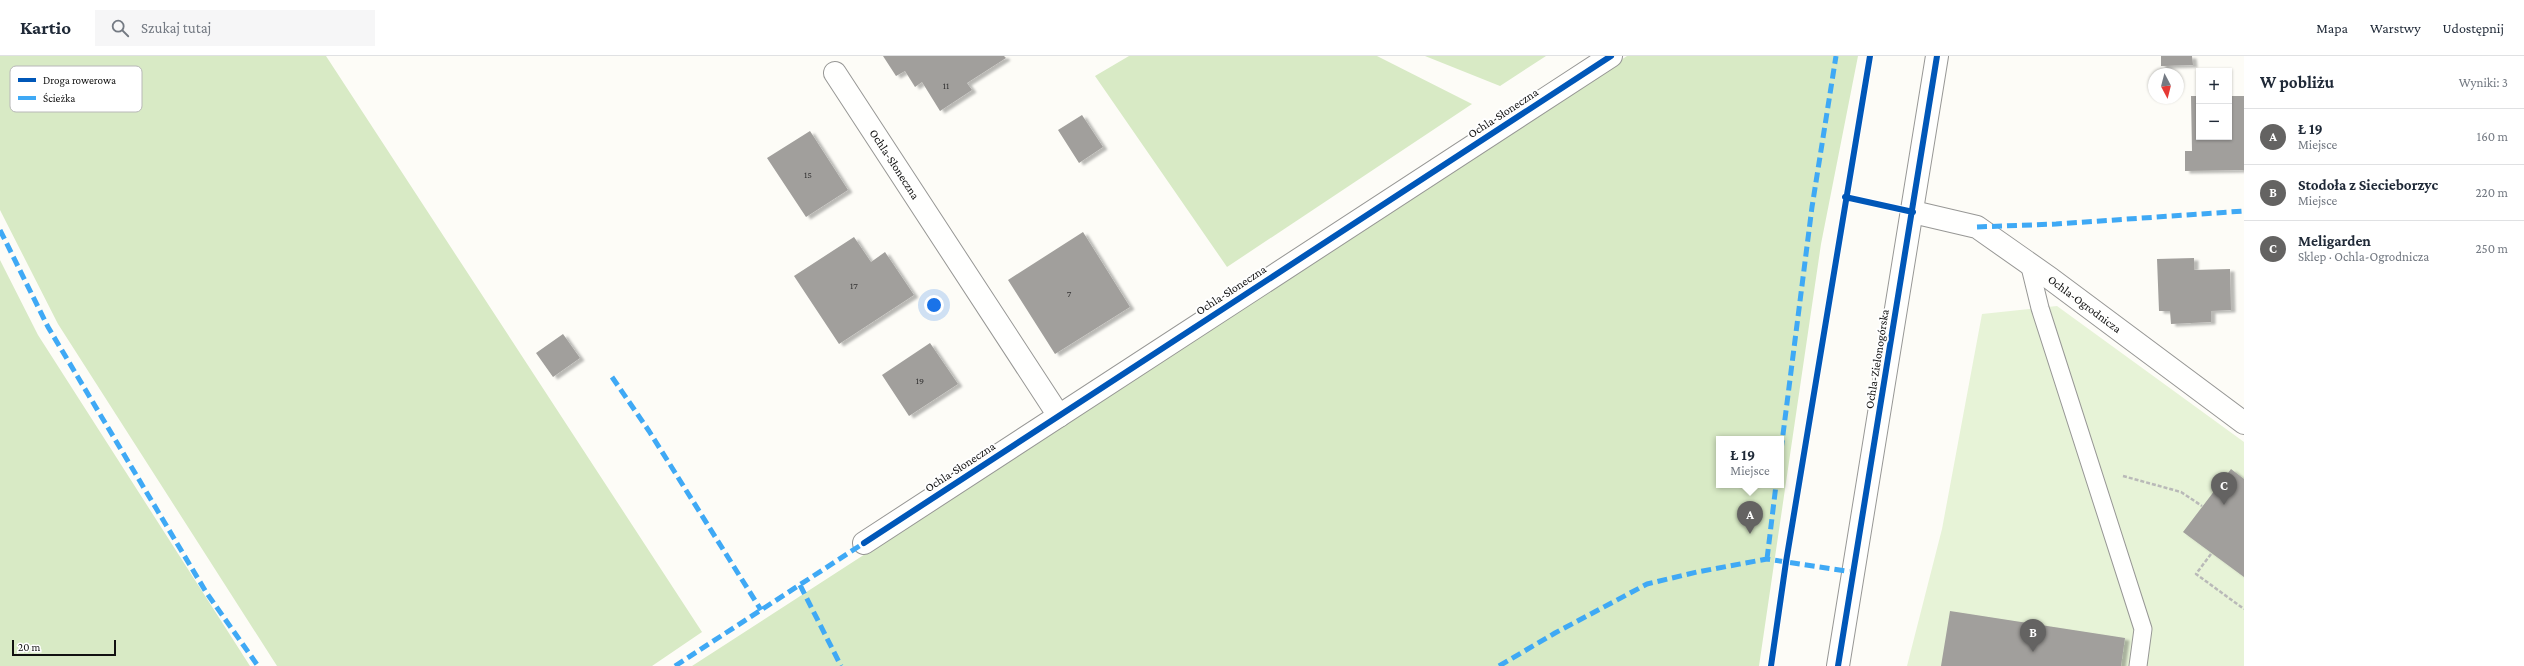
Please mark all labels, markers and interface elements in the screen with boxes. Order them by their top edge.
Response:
search box [95,10,375,46]
text: Kartio [20,17,71,38]
icon: search [109,17,131,39]
text: Szukaj tutaj [141,20,211,36]
text: Mapa [2316,20,2348,36]
text: Warstwy [2370,20,2421,36]
text: Udostępnij [2443,20,2504,36]
legend [10,66,142,112]
north arrow [2148,68,2184,104]
map controls [2196,68,2232,140]
button: + [2196,68,2232,104]
text: W pobliżu [2260,73,2334,92]
text: Droga rowerowa [43,74,116,87]
text: Wyniki: 3 [2459,75,2508,90]
house number: 11 [943,80,949,91]
street label: Ochla-Słoneczna [1465,85,1541,141]
text: Ścieżka [43,92,75,104]
button: − [2196,104,2232,140]
text: Ł 19 [2298,121,2323,137]
street label: Ochla-Słoneczna [867,126,923,202]
text: A [2269,129,2277,144]
text: 160 m [2477,129,2508,144]
text: Miejsce [2298,137,2337,152]
house number: 15 [804,169,812,180]
text: Stodoła z Siecieborzyc [2298,177,2438,193]
text: B [2269,185,2277,200]
text: 220 m [2475,185,2508,200]
text: Miejsce [2298,193,2337,208]
text: Meligarden [2298,233,2371,249]
text: C [2269,241,2277,256]
text: 250 m [2475,241,2508,256]
text: Sklep · Ochla-Ogrodnicza [2298,249,2429,264]
street label: Ochla-Słoneczna [1193,262,1269,318]
street label: Ochla-Ogrodnicza [2045,272,2124,336]
house number: 17 [850,280,858,291]
house number: 7 [1067,288,1072,299]
your location [924,295,944,315]
street label: Ochla-Zielonogórska [1862,308,1892,410]
house number: 19 [916,375,924,386]
popup [1716,436,1784,488]
street label: Ochla-Słoneczna [922,439,998,495]
text: Ł 19 [1730,447,1755,463]
text: Miejsce [1730,463,1770,478]
pin: C [2211,472,2237,505]
pin: A [1737,501,1763,534]
pin: B [2020,619,2046,652]
scale bar [12,638,116,657]
text: 20 m [18,641,40,653]

